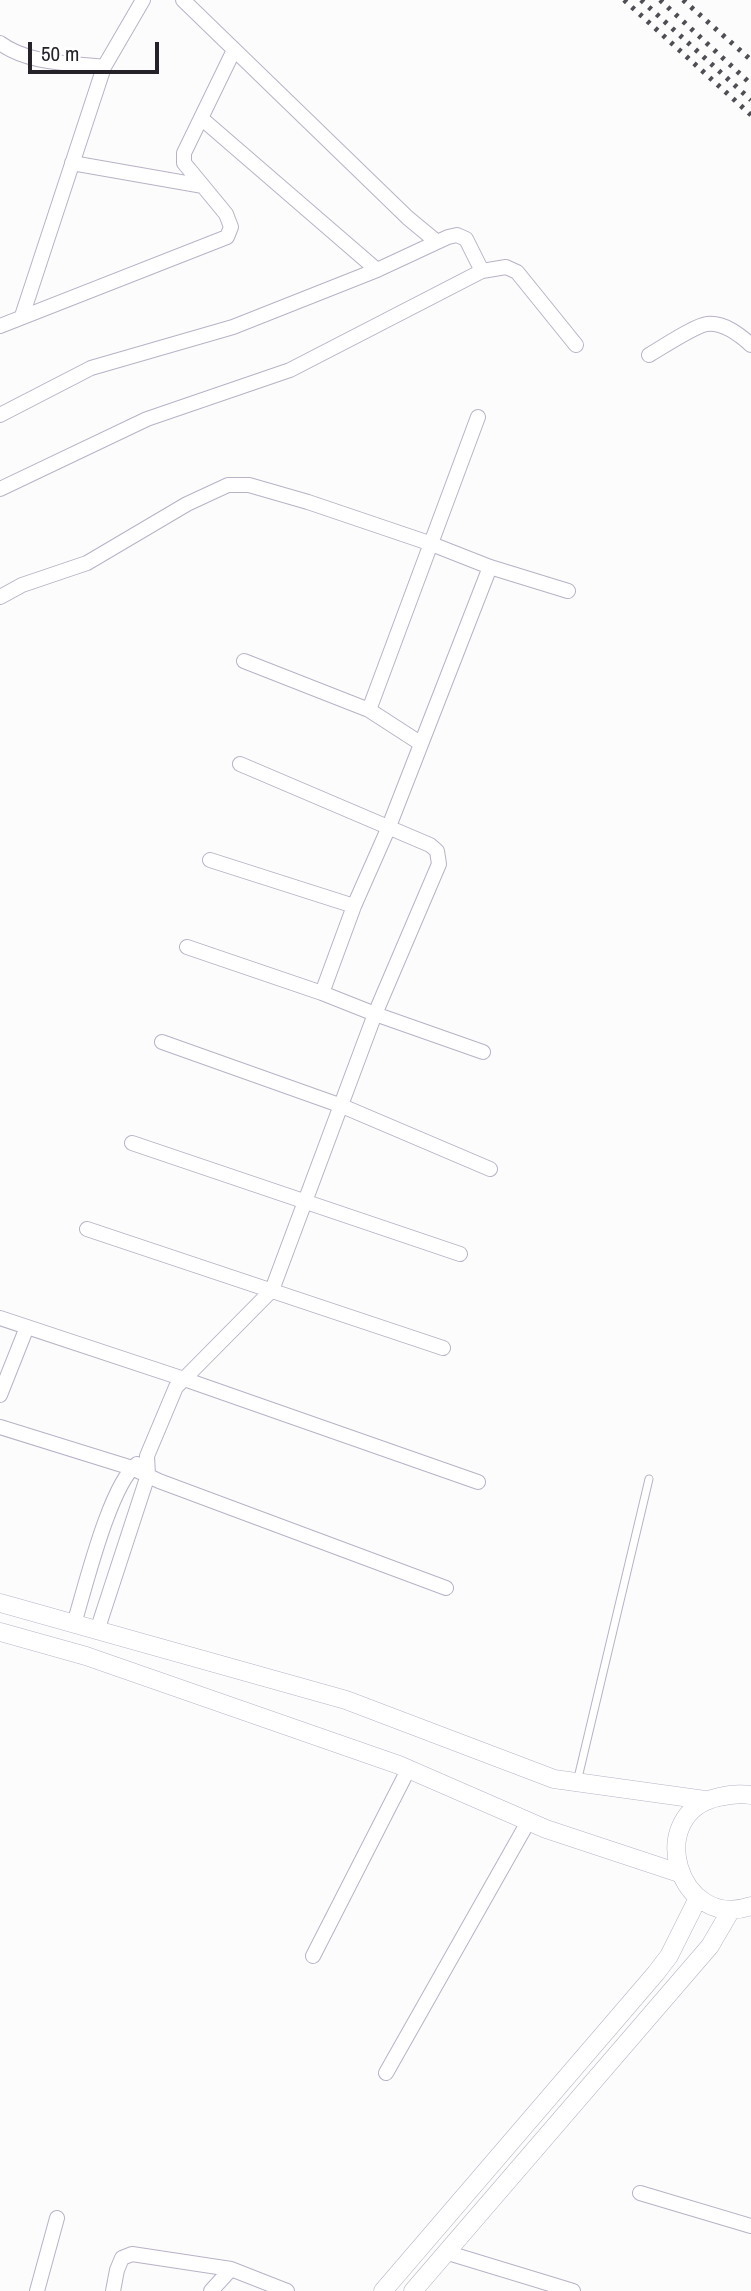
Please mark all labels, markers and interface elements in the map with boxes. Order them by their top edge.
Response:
scale bar [32,28,163,72]
text: 50 m [41,39,79,68]

